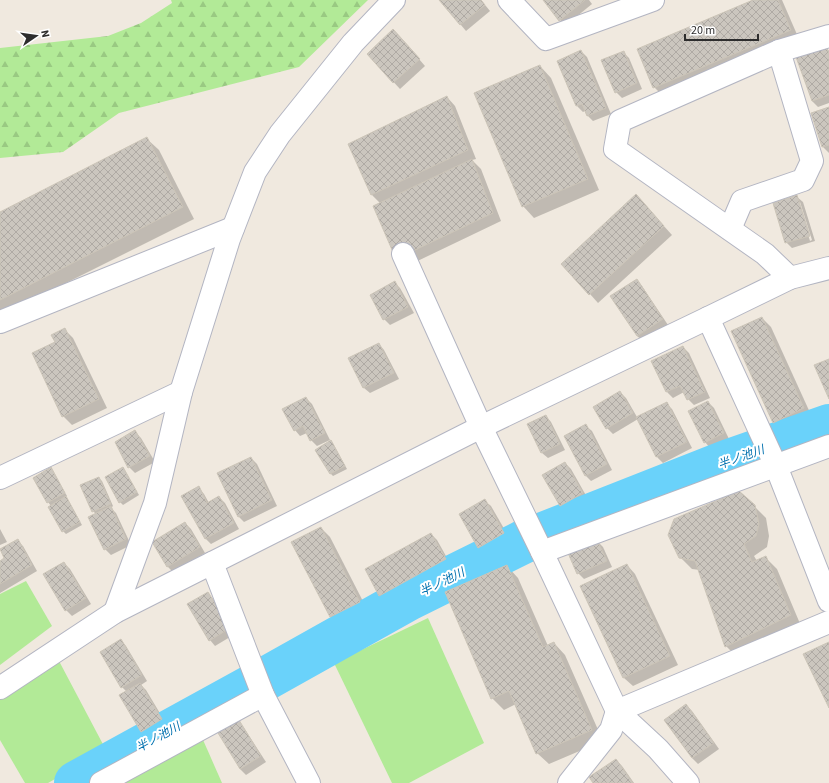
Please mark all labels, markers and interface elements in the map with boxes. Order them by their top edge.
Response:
north arrow [16,16,56,56]
scale bar [685,16,758,42]
text: 20 m [691,22,715,39]
text: N [37,29,53,39]
water label: 半ノ池川 [716,441,769,474]
water label: 半ノ池川 [417,563,469,601]
water label: 半ノ池川 [133,717,185,757]

